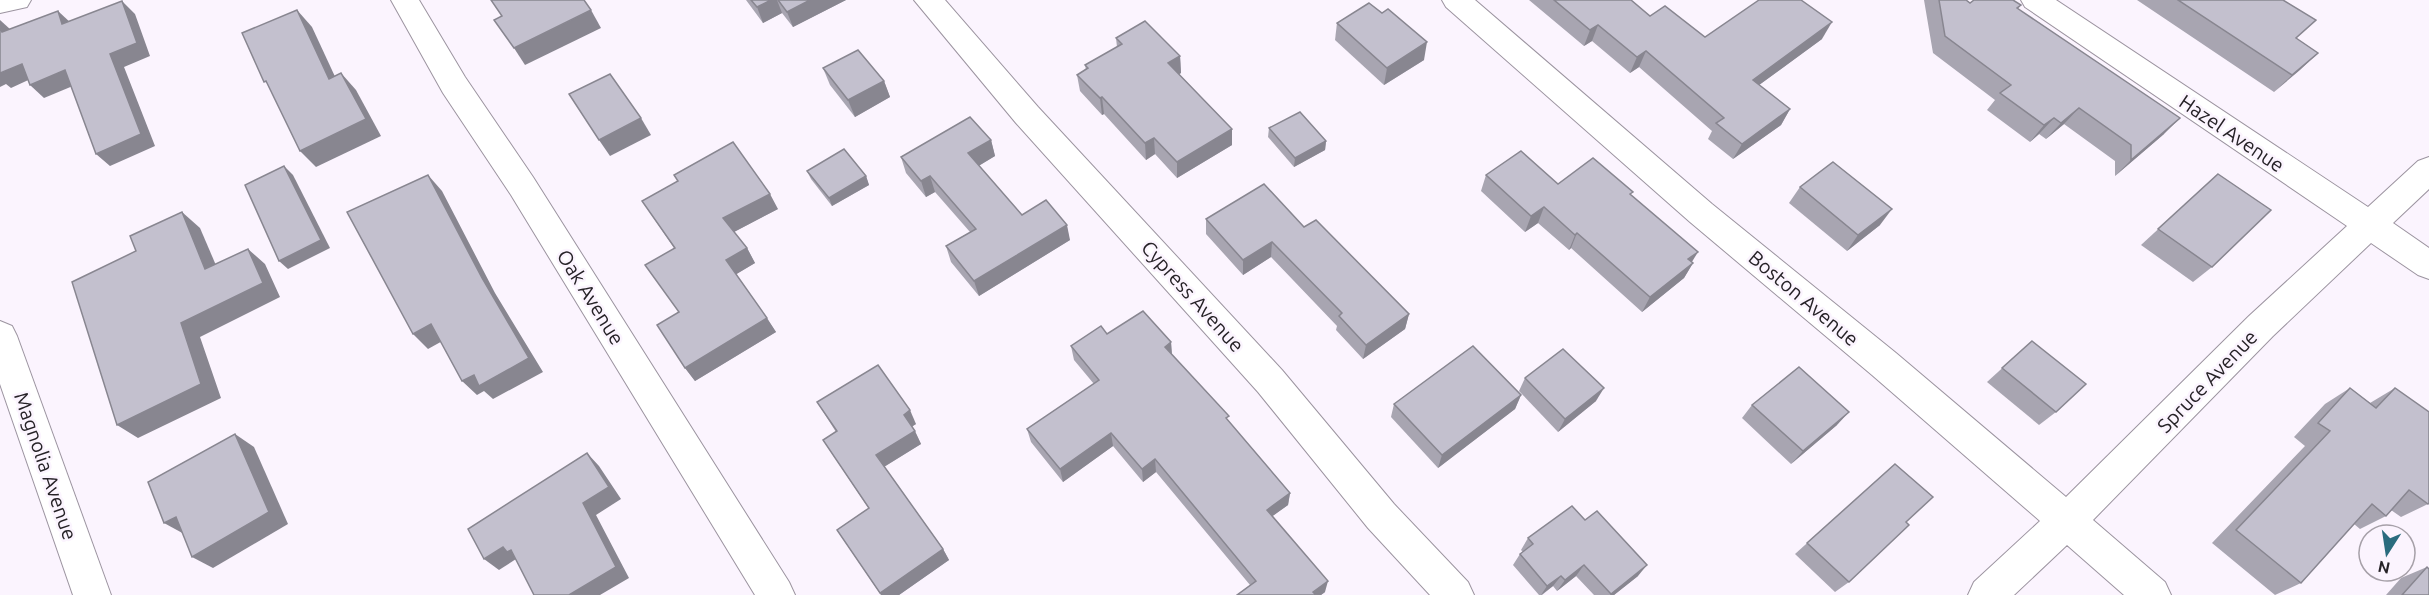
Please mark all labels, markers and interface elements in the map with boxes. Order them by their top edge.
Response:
street label: Hazel Avenue [2175,89,2289,177]
street label: Cypress Avenue [1137,236,1249,356]
street label: Oak Avenue [553,245,629,349]
street label: Boston Avenue [1745,245,1863,351]
street label: Spruce Avenue [2152,325,2262,437]
street label: Magnolia Avenue [10,389,82,543]
north arrow [2357,523,2417,583]
text: N [2376,558,2392,578]

